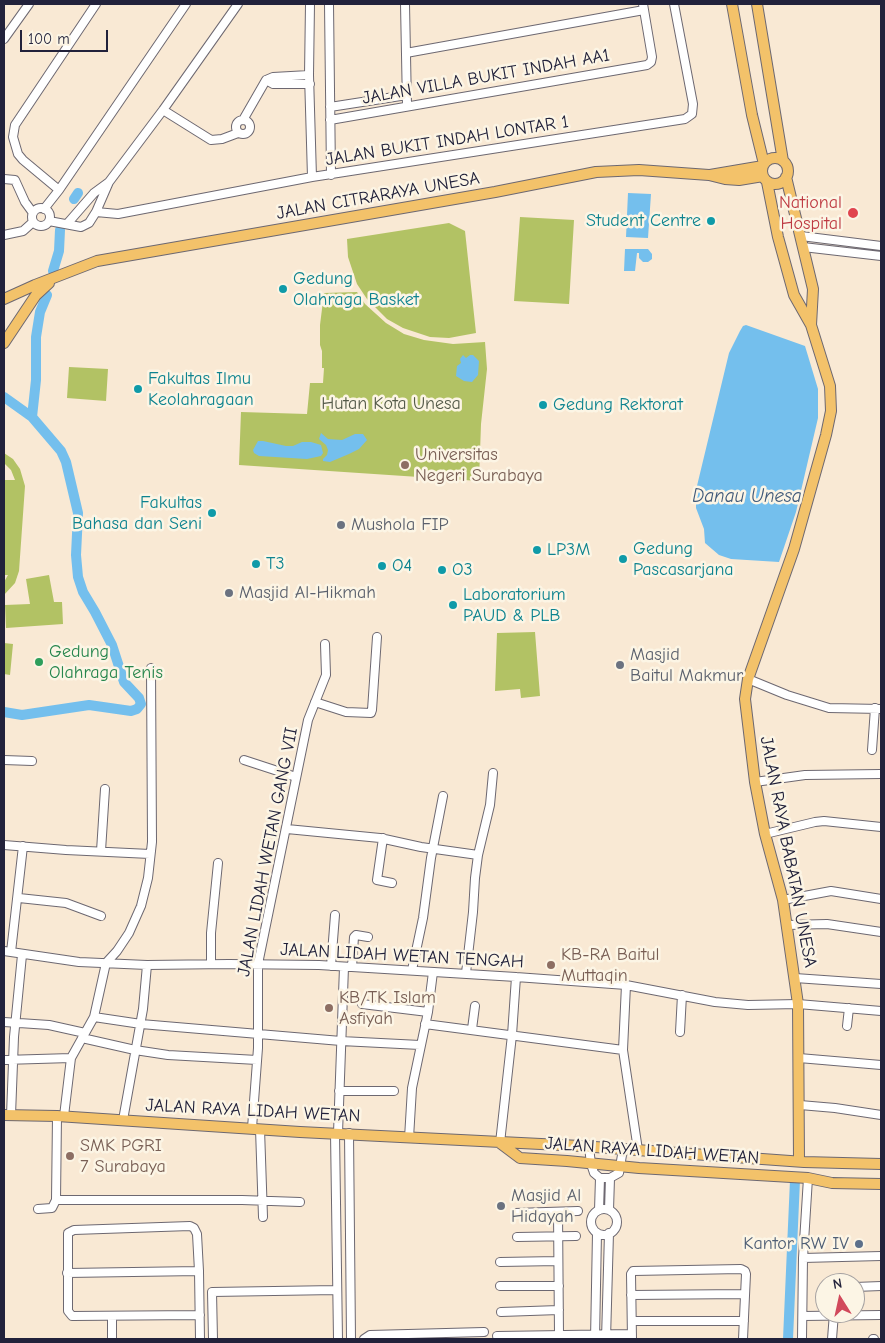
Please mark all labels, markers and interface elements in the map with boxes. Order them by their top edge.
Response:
scale bar [22,20,110,52]
text: 100 m [28,30,70,48]
street label: JALAN VILLA BUKIT INDAH AA1 [361,45,611,109]
street label: JALAN BUKIT INDAH LONTAR 1 [324,111,570,171]
street label: JALAN CITRARAYA UNESA [275,167,481,225]
place label: National Hospital [779,192,842,234]
marker: National Hospital [846,206,860,220]
place label: Student Centre [586,210,701,232]
marker: Student Centre [705,215,717,227]
place label: Gedung Olahraga Basket [293,268,419,310]
marker: Gedung Olahraga Basket [277,283,289,295]
place label: Fakultas Ilmu Keolahragaan [148,368,254,410]
marker: Fakultas Ilmu Keolahragaan [132,383,144,395]
park label: Hutan Kota Unesa [321,393,461,415]
place label: Gedung Rektorat [553,394,683,416]
marker: Gedung Rektorat [537,399,549,411]
place label: Universitas Negeri Surabaya [415,444,543,486]
marker: Universitas Negeri Surabaya [399,459,411,471]
water label: Danau Unesa [692,486,802,508]
place label: Fakultas Bahasa dan Seni [72,492,202,534]
marker: Fakultas Bahasa dan Seni [206,507,218,519]
place label: Mushola FIP [351,514,449,536]
marker: Mushola FIP [335,519,347,531]
place label: Gedung Pascasarjana [633,538,734,580]
place label: LP3M [547,539,590,561]
marker: LP3M [531,544,543,556]
place label: T3 [266,553,285,575]
marker: Gedung Pascasarjana [617,553,629,565]
place label: O4 [392,555,412,577]
marker: T3 [250,558,262,570]
place label: O3 [452,559,473,581]
marker: O4 [376,560,388,572]
marker: O3 [436,564,448,576]
place label: Masjid Al-Hikmah [239,582,376,604]
place label: Laboratorium PAUD & PLB [463,584,566,626]
marker: Masjid Al-Hikmah [223,587,235,599]
marker: Laboratorium PAUD & PLB [447,599,459,611]
place label: Gedung Olahraga Tenis [49,641,163,684]
place label: Masjid Baitul Makmur [630,644,743,686]
marker: Gedung Olahraga Tenis [33,656,45,668]
marker: Masjid Baitul Makmur [614,659,626,671]
street label: JALAN LIDAH WETAN GANG VII [233,726,303,978]
street label: JALAN RAYA BABATAN UNESA [755,735,821,969]
street label: JALAN LIDAH WETAN TENGAH [280,939,524,973]
place label: KB-RA Baitul Muttaqin [561,944,659,986]
marker: KB-RA Baitul Muttaqin [545,959,557,971]
place label: KB/TK Islam Asfiyah [339,987,436,1030]
marker: KB/TK Islam Asfiyah [323,1002,335,1014]
street label: JALAN RAYA LIDAH WETAN [145,1095,361,1127]
street label: JALAN RAYA LIDAH WETAN [544,1133,760,1169]
place label: SMK PGRI 7 Surabaya [80,1135,166,1178]
marker: SMK PGRI 7 Surabaya [64,1150,76,1162]
place label: Masjid Al Hidayah [511,1185,581,1228]
marker: Masjid Al Hidayah [495,1200,507,1212]
place label: Kantor RW IV [743,1233,849,1255]
marker: Kantor RW IV [853,1238,865,1250]
north arrow [815,1273,865,1323]
text: N [831,1275,843,1293]

